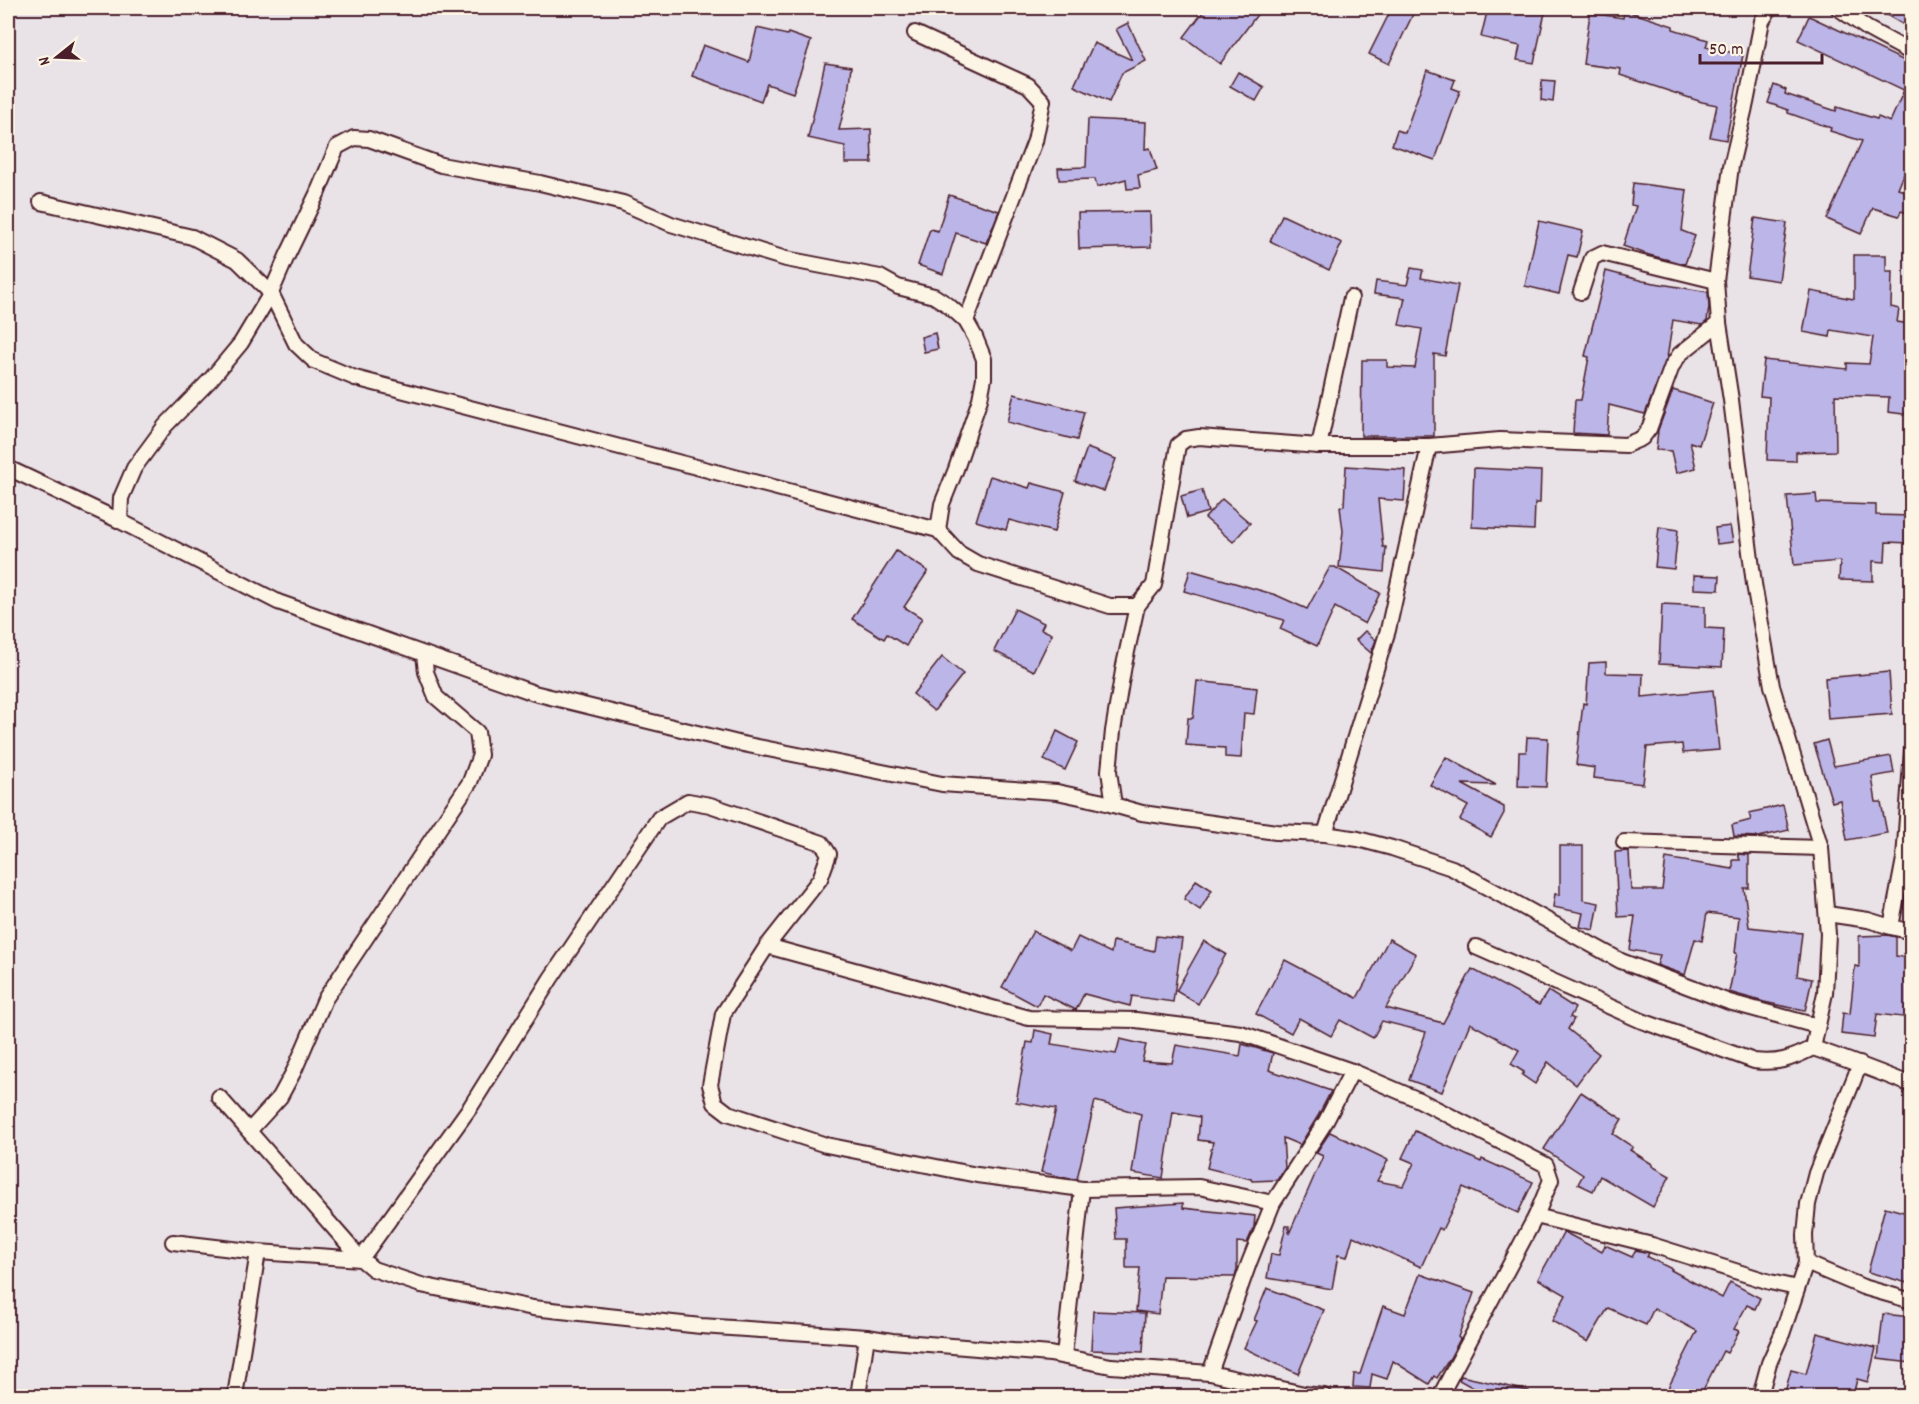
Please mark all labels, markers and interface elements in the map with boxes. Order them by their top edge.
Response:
north arrow [27,27,87,87]
scale bar [1700,27,1822,65]
text: 50 m [1709,38,1744,63]
text: N [33,53,57,68]

